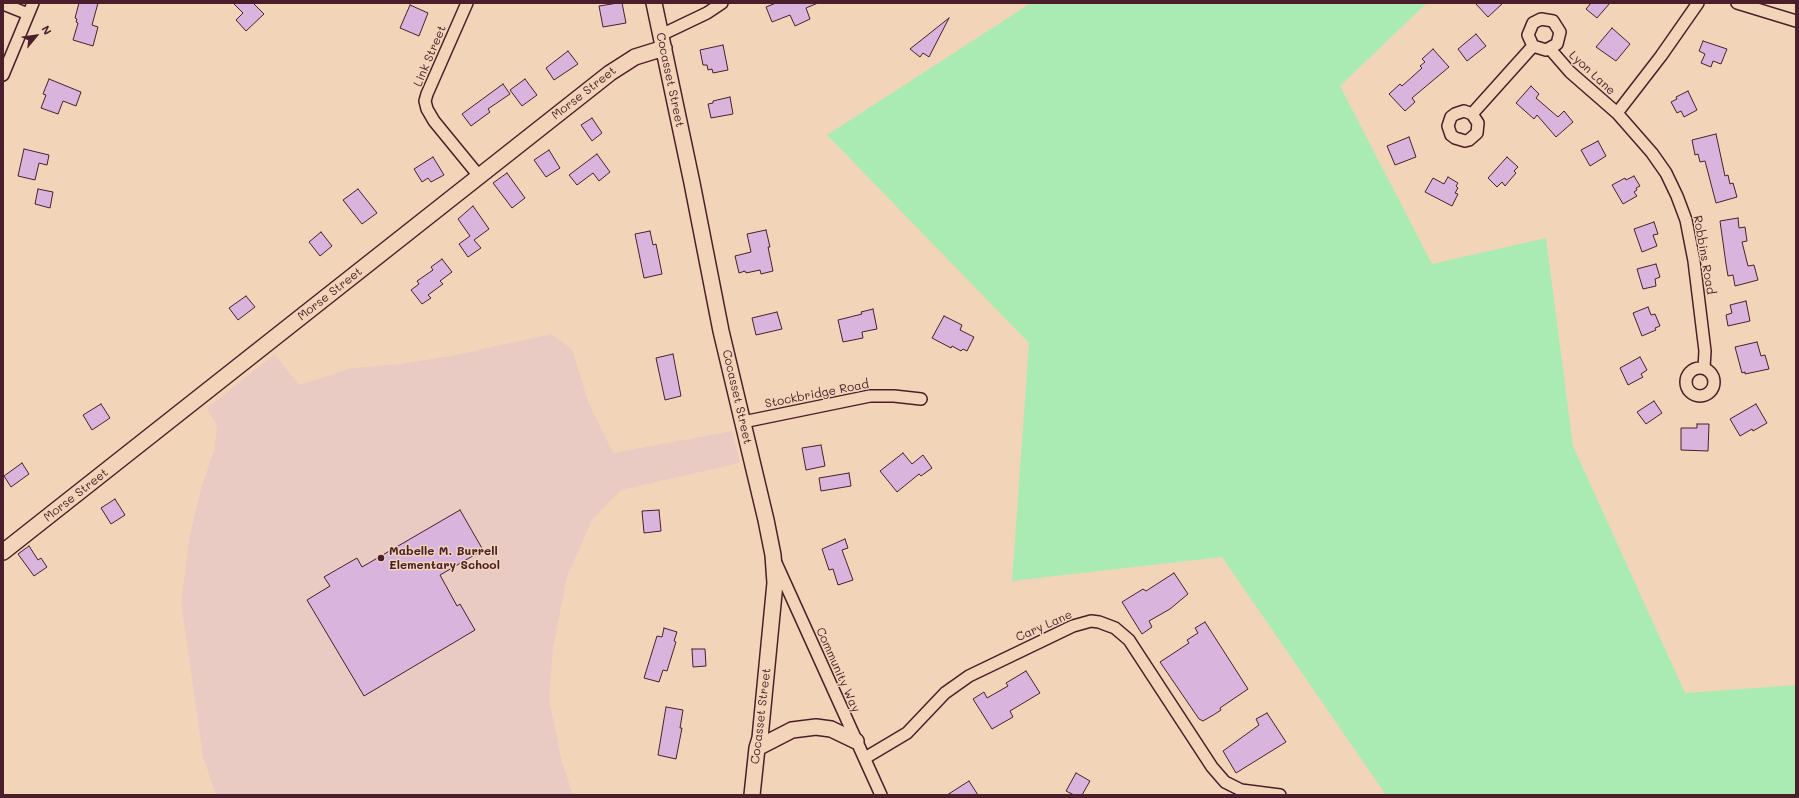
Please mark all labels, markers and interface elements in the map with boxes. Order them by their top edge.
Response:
north arrow [16,16,56,56]
text: N [38,23,56,37]
street label: Link Street [411,23,449,89]
street label: Cocasset Street [653,31,687,129]
street label: Lyon Lane [1566,48,1618,98]
street label: Morse Street [549,63,619,123]
street label: Robbins Road [1690,214,1718,296]
street label: Morse Street [295,264,365,324]
street label: Cocasset Street [719,348,755,446]
street label: Stockbridge Road [764,377,870,411]
street label: Morse Street [41,465,111,525]
place label: Mabelle M. Burrell Elementary School [389,544,500,572]
marker: Mabelle M. Burrell Elementary School [376,553,386,563]
street label: Cary Lane [1014,607,1074,645]
street label: Community Way [813,625,863,715]
street label: Cocasset Street [748,667,774,765]

